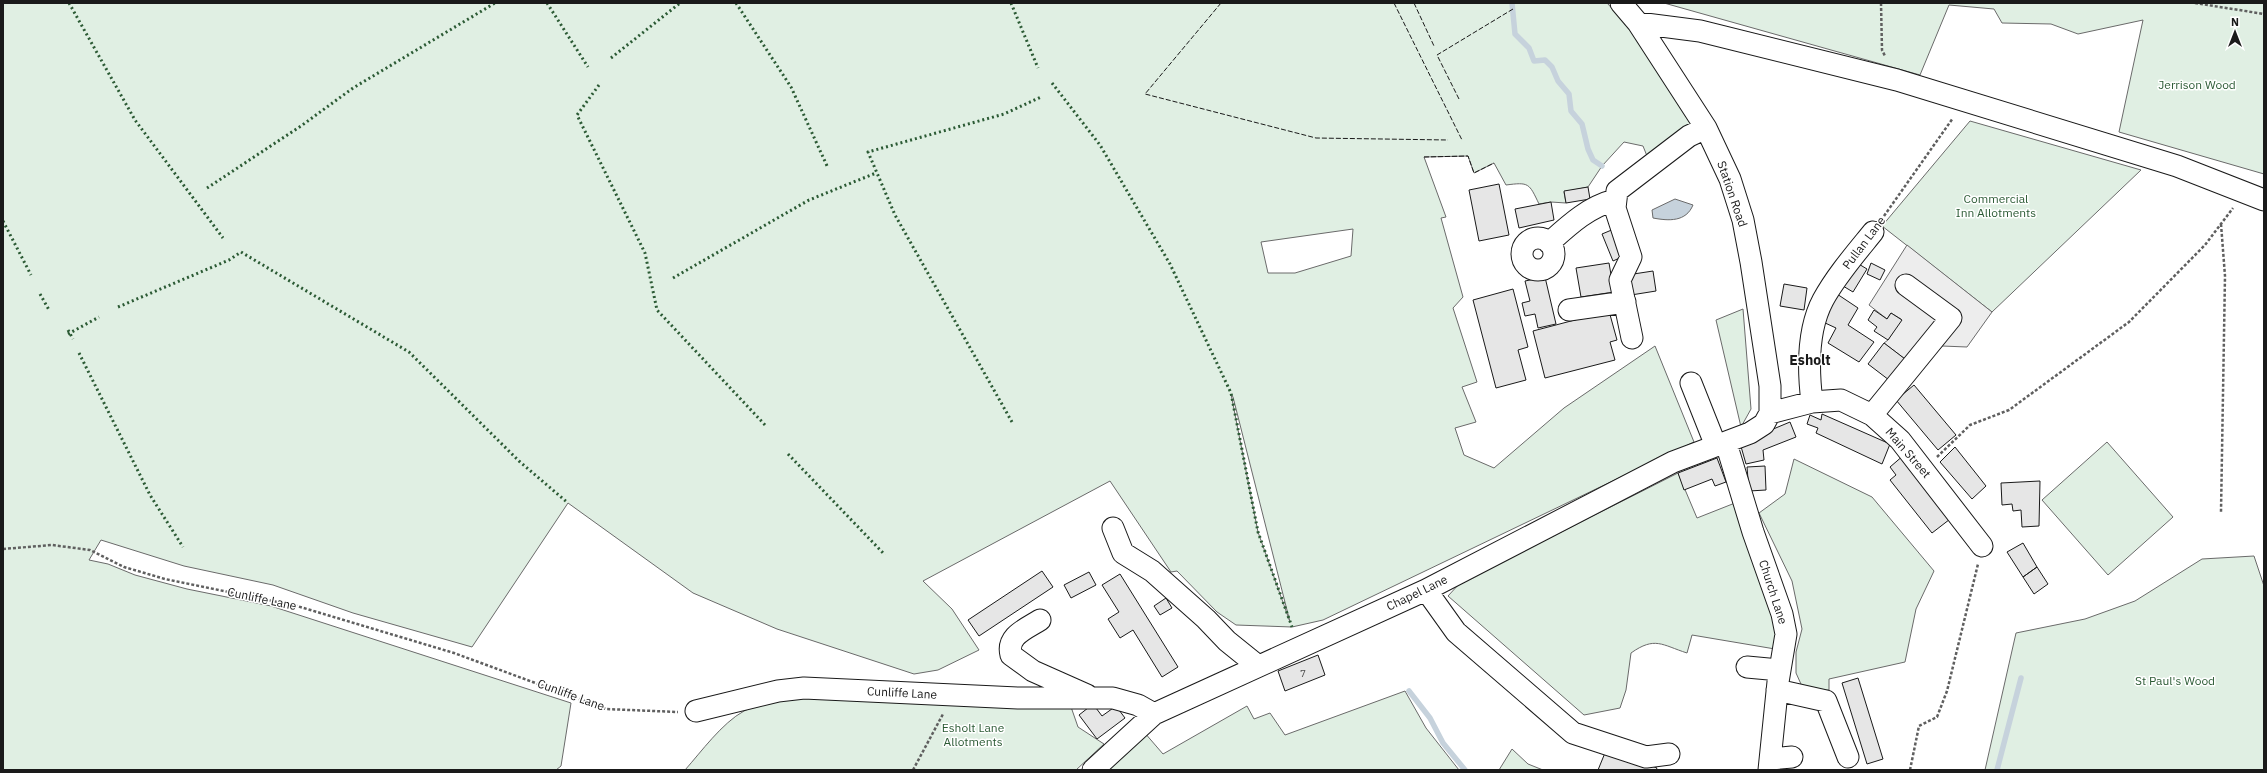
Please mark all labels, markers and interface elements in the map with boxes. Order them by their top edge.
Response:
north arrow [2215,12,2255,52]
text: N [2231,15,2239,29]
park label: Jerrison Wood [2158,77,2236,92]
street label: Station Road [1714,159,1751,229]
park label: Commercial Inn Allotments [1956,191,2036,220]
street label: Pullan Lane [1839,213,1889,272]
district label: Esholt [1789,351,1831,369]
street label: Main Street [1882,424,1934,481]
street label: Church Lane [1756,558,1791,626]
street label: Chapel Lane [1384,571,1450,614]
street label: Cunliffe Lane [226,584,298,613]
house number: 7 [1300,667,1306,680]
park label: St Paul's Wood [2135,673,2215,688]
street label: Cunliffe Lane [536,675,607,714]
street label: Cunliffe Lane [867,683,938,702]
park label: Esholt Lane Allotments [942,720,1005,749]

